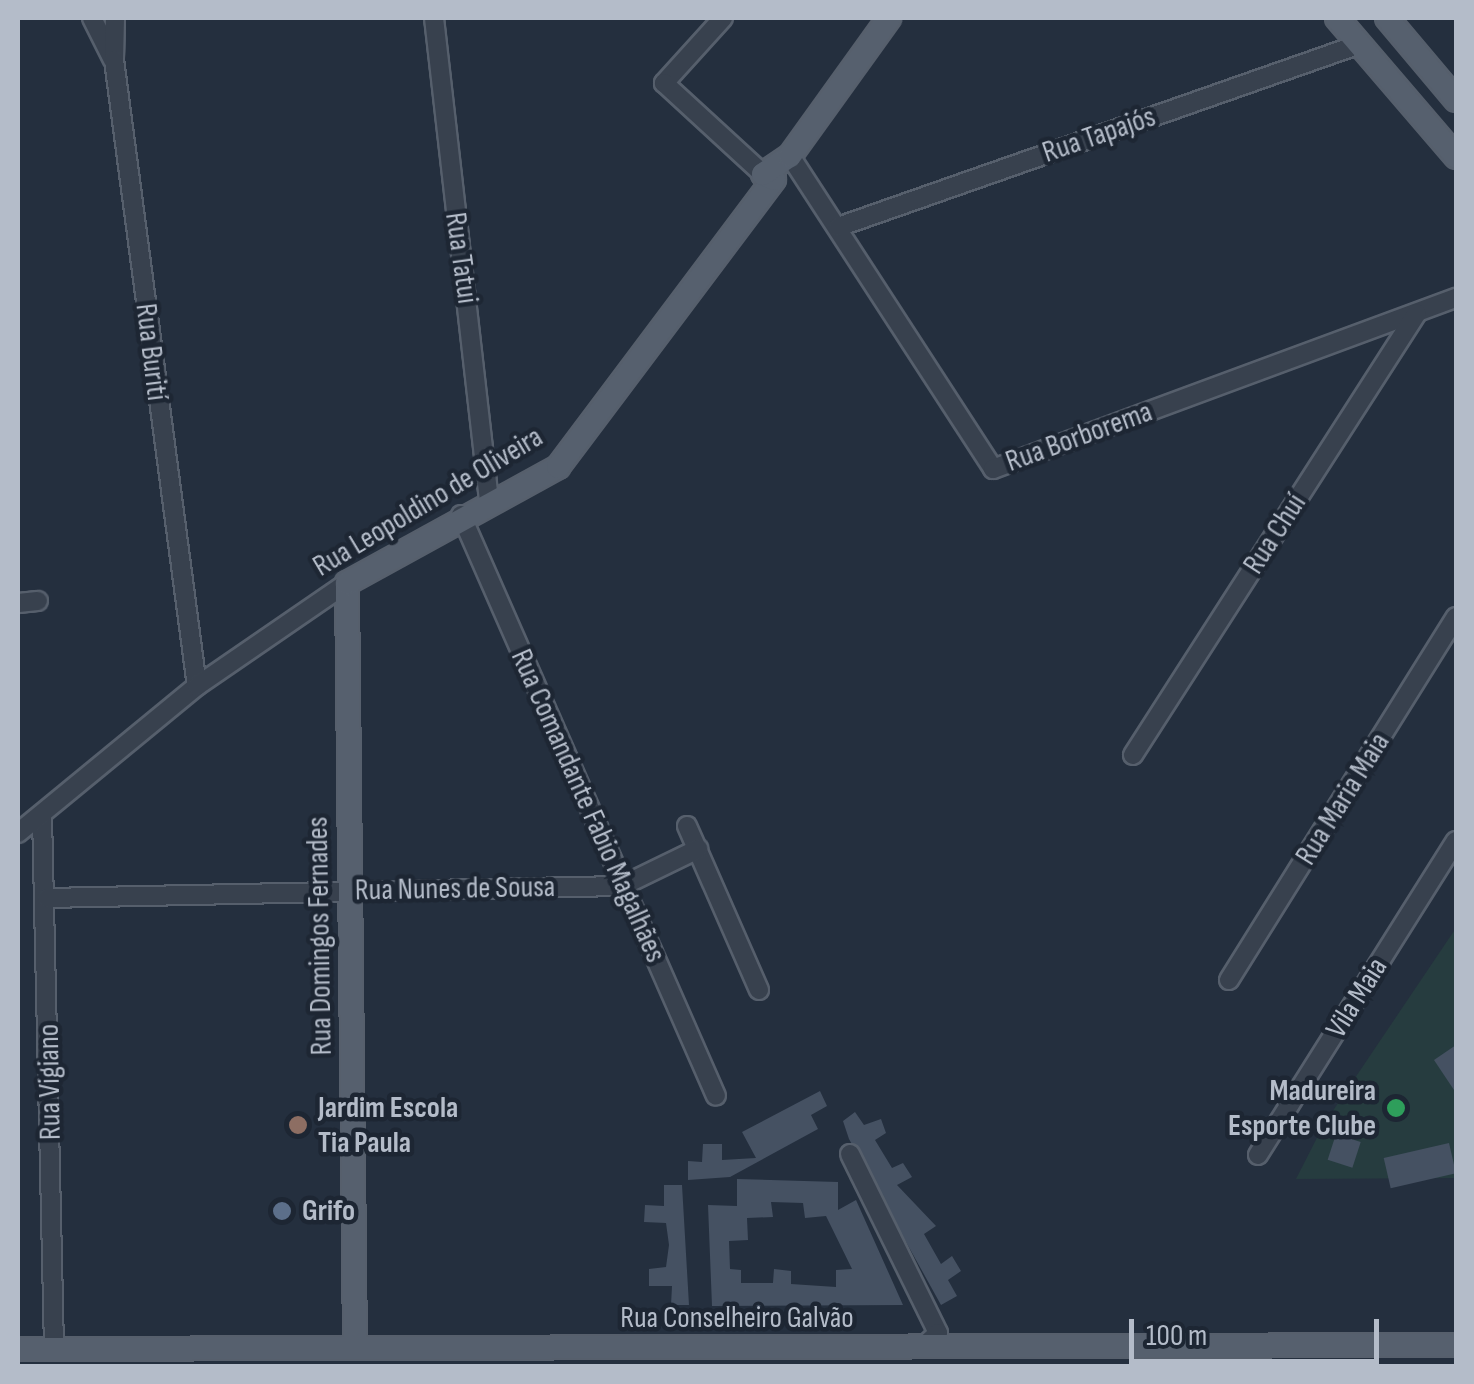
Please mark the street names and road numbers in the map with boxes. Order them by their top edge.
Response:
street label: Rua Tapajós [1038,99,1160,171]
street label: Rua Tatui [437,210,485,306]
street label: Rua Burití [127,301,175,403]
street label: Rua Borborema [1001,394,1157,480]
street label: Rua Leopoldino de Oliveira [307,419,549,585]
street label: Rua Chuí [1236,487,1314,581]
street label: Rua Comandante Fabio Magalhães [503,644,673,968]
street label: Rua Maria Maia [1288,726,1398,872]
street label: Rua Domingos Fernades [300,816,340,1056]
street label: Rua Nunes de Sousa [355,869,555,909]
street label: Vila Maia [1319,951,1395,1045]
street label: Rua Vigiano [31,1024,69,1140]
street label: Rua Conselheiro Galvão [620,1300,854,1336]

